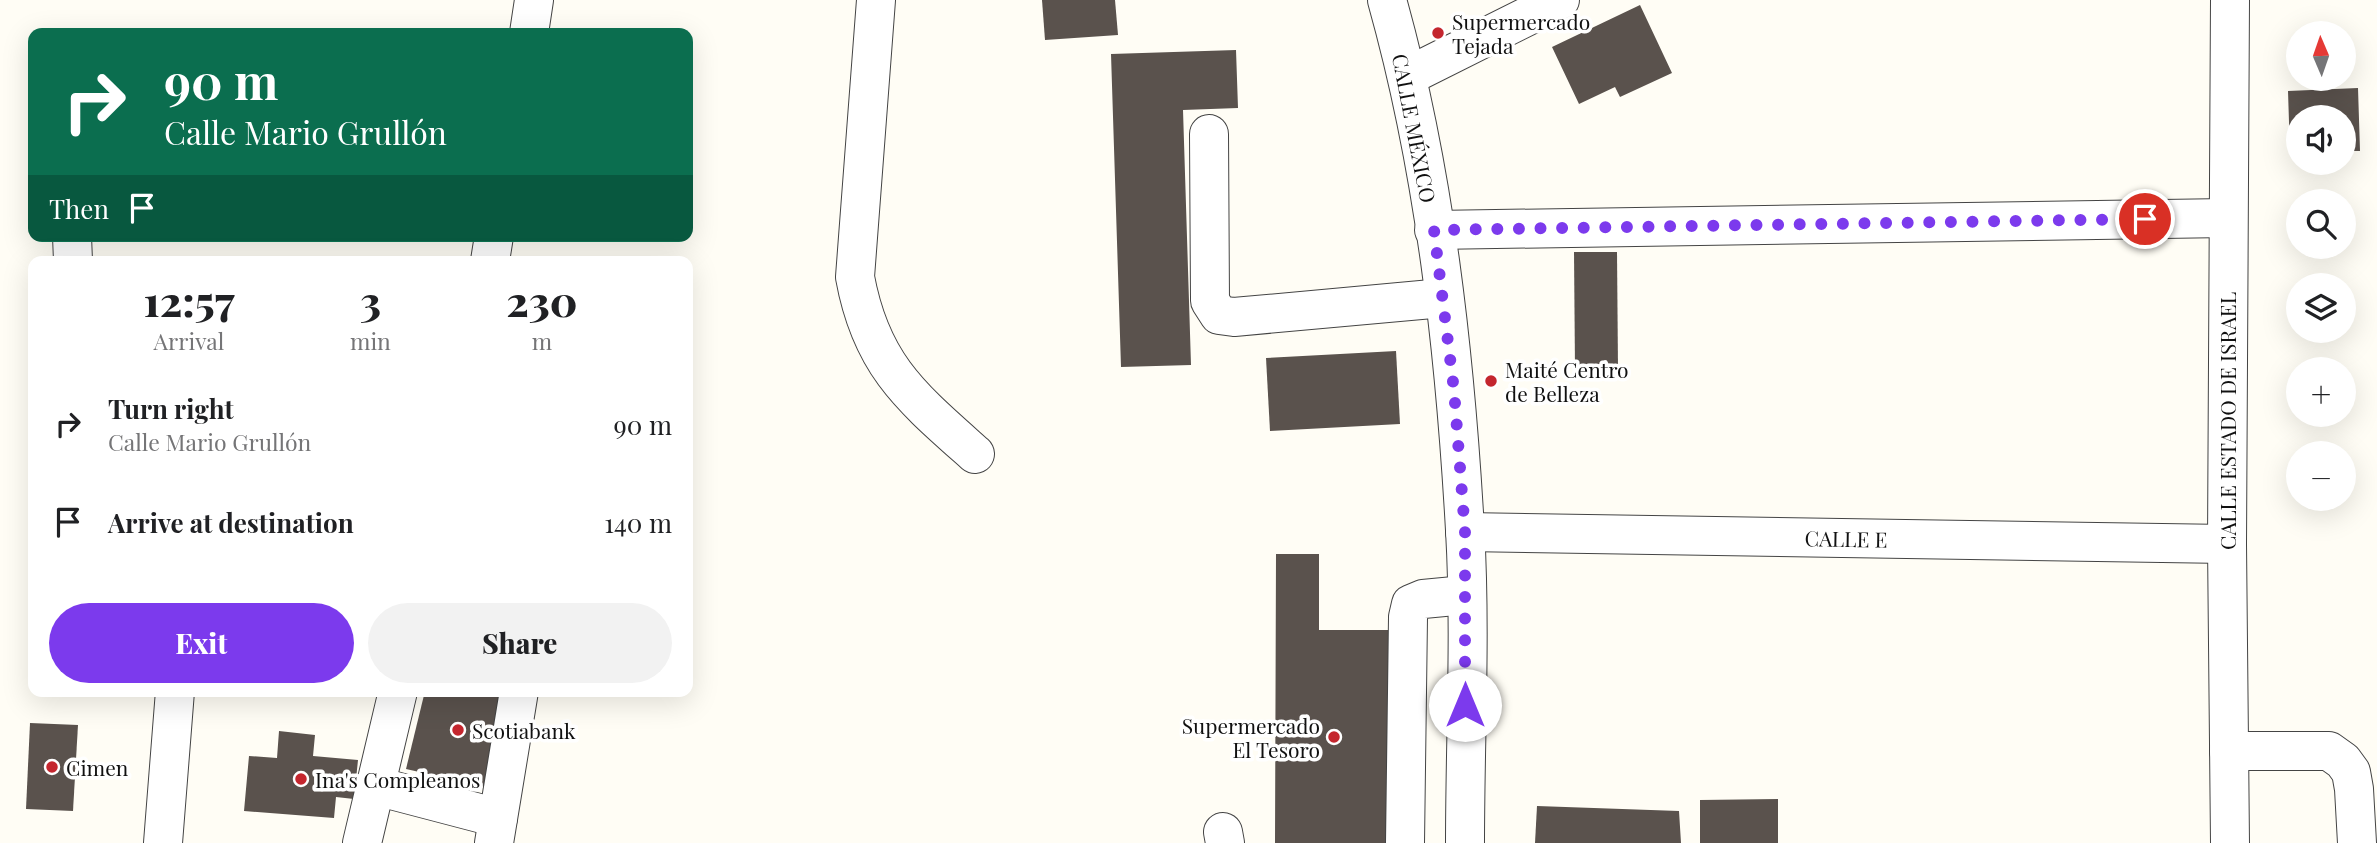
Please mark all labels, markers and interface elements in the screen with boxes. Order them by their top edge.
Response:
place label: Supermercado Tejada [1452,7,1590,59]
north arrow [2286,21,2356,91]
map controls [2286,21,2356,511]
marker: Supermercado Tejada [1430,25,1446,41]
text: 90 m [164,47,278,112]
street label: CALLE MÉXICO [1387,51,1443,205]
icon: right [49,56,140,147]
button: sound [2286,105,2356,175]
text: Calle Mario Grullón [164,110,447,153]
icon: arrive [123,189,161,227]
pin [2115,189,2175,249]
button: search [2286,189,2356,259]
text: Then [49,191,109,226]
icon: arrive [2126,200,2164,238]
text: 12:57 [143,272,235,328]
text: 3 [360,272,381,328]
text: 230 [506,272,578,328]
button: layers [2286,273,2356,343]
street label: CALLE ESTADO DE ISRAEL [2213,292,2241,550]
text: Arrival [154,325,224,356]
text: min [350,325,391,356]
text: m [532,325,552,356]
place label: Maité Centro de Belleza [1505,355,1629,407]
button: + [2286,357,2356,427]
marker: Maité Centro de Belleza [1483,373,1499,389]
text: Turn right [108,391,234,426]
icon: right [49,405,87,443]
text: 90 m [614,407,672,442]
text: Calle Mario Grullón [108,426,311,457]
button: − [2286,441,2356,511]
icon: arrive [49,503,87,541]
text: Arrive at destination [108,505,354,540]
text: 140 m [604,505,672,540]
street label: CALLE E [1804,523,1888,553]
button: Exit [49,603,354,683]
button: Share [368,603,672,683]
position arrow [1428,668,1502,742]
place label: Supermercado El Tesoro [1182,711,1320,763]
place label: Scotiabank [472,716,576,744]
marker: Scotiabank [450,722,466,738]
marker: Supermercado El Tesoro [1326,729,1342,745]
place label: Cimen [66,753,129,781]
marker: Cimen [44,759,60,775]
place label: Ina's Compleanos [315,765,480,793]
marker: Ina's Compleanos [293,771,309,787]

